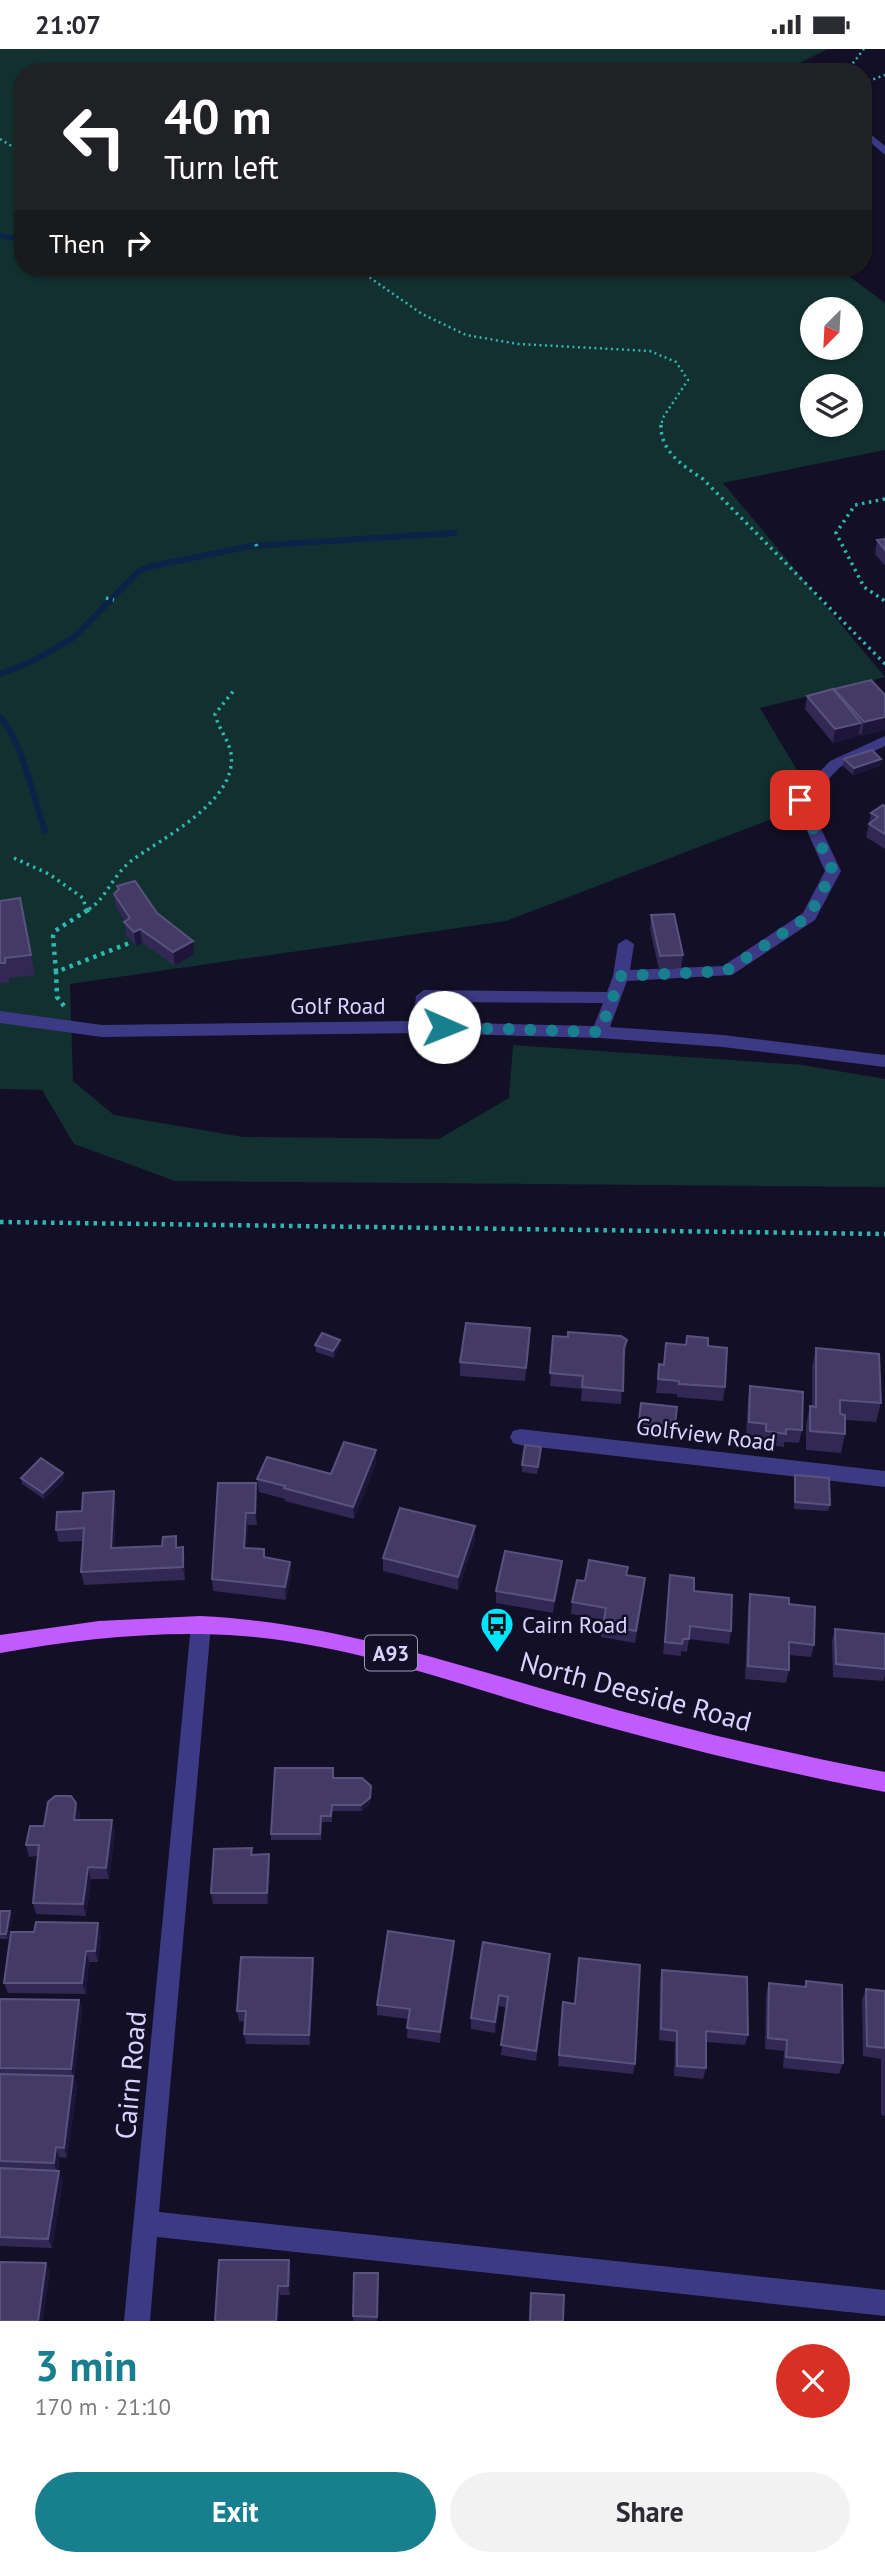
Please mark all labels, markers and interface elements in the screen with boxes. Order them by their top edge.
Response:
text: 21:07 [35,8,101,41]
text: 40 m [164,84,271,148]
icon: left [49,91,140,182]
text: Turn left [164,146,279,188]
icon: right [119,224,157,262]
text: Then [49,227,105,260]
north arrow [800,297,863,361]
map controls [800,297,863,437]
button: layers [800,374,863,437]
pin [770,770,830,830]
icon: arrive [781,781,819,819]
position arrow [407,990,481,1064]
street label: Golf Road [290,991,386,1020]
street label: Golfview Road [635,1411,777,1457]
bus stop icon: Cairn Road [478,1605,516,1654]
place label: Cairn Road [522,1610,628,1639]
road number: A93 [365,1635,417,1671]
street label: North Deeside Road [516,1642,756,1740]
street label: Cairn Road [106,2009,154,2141]
text: 3 min [35,2338,137,2393]
button: close [776,2344,850,2418]
text: 170 m · 21:10 [35,2392,171,2421]
button: Exit [35,2472,436,2552]
button: Share [450,2472,850,2552]

